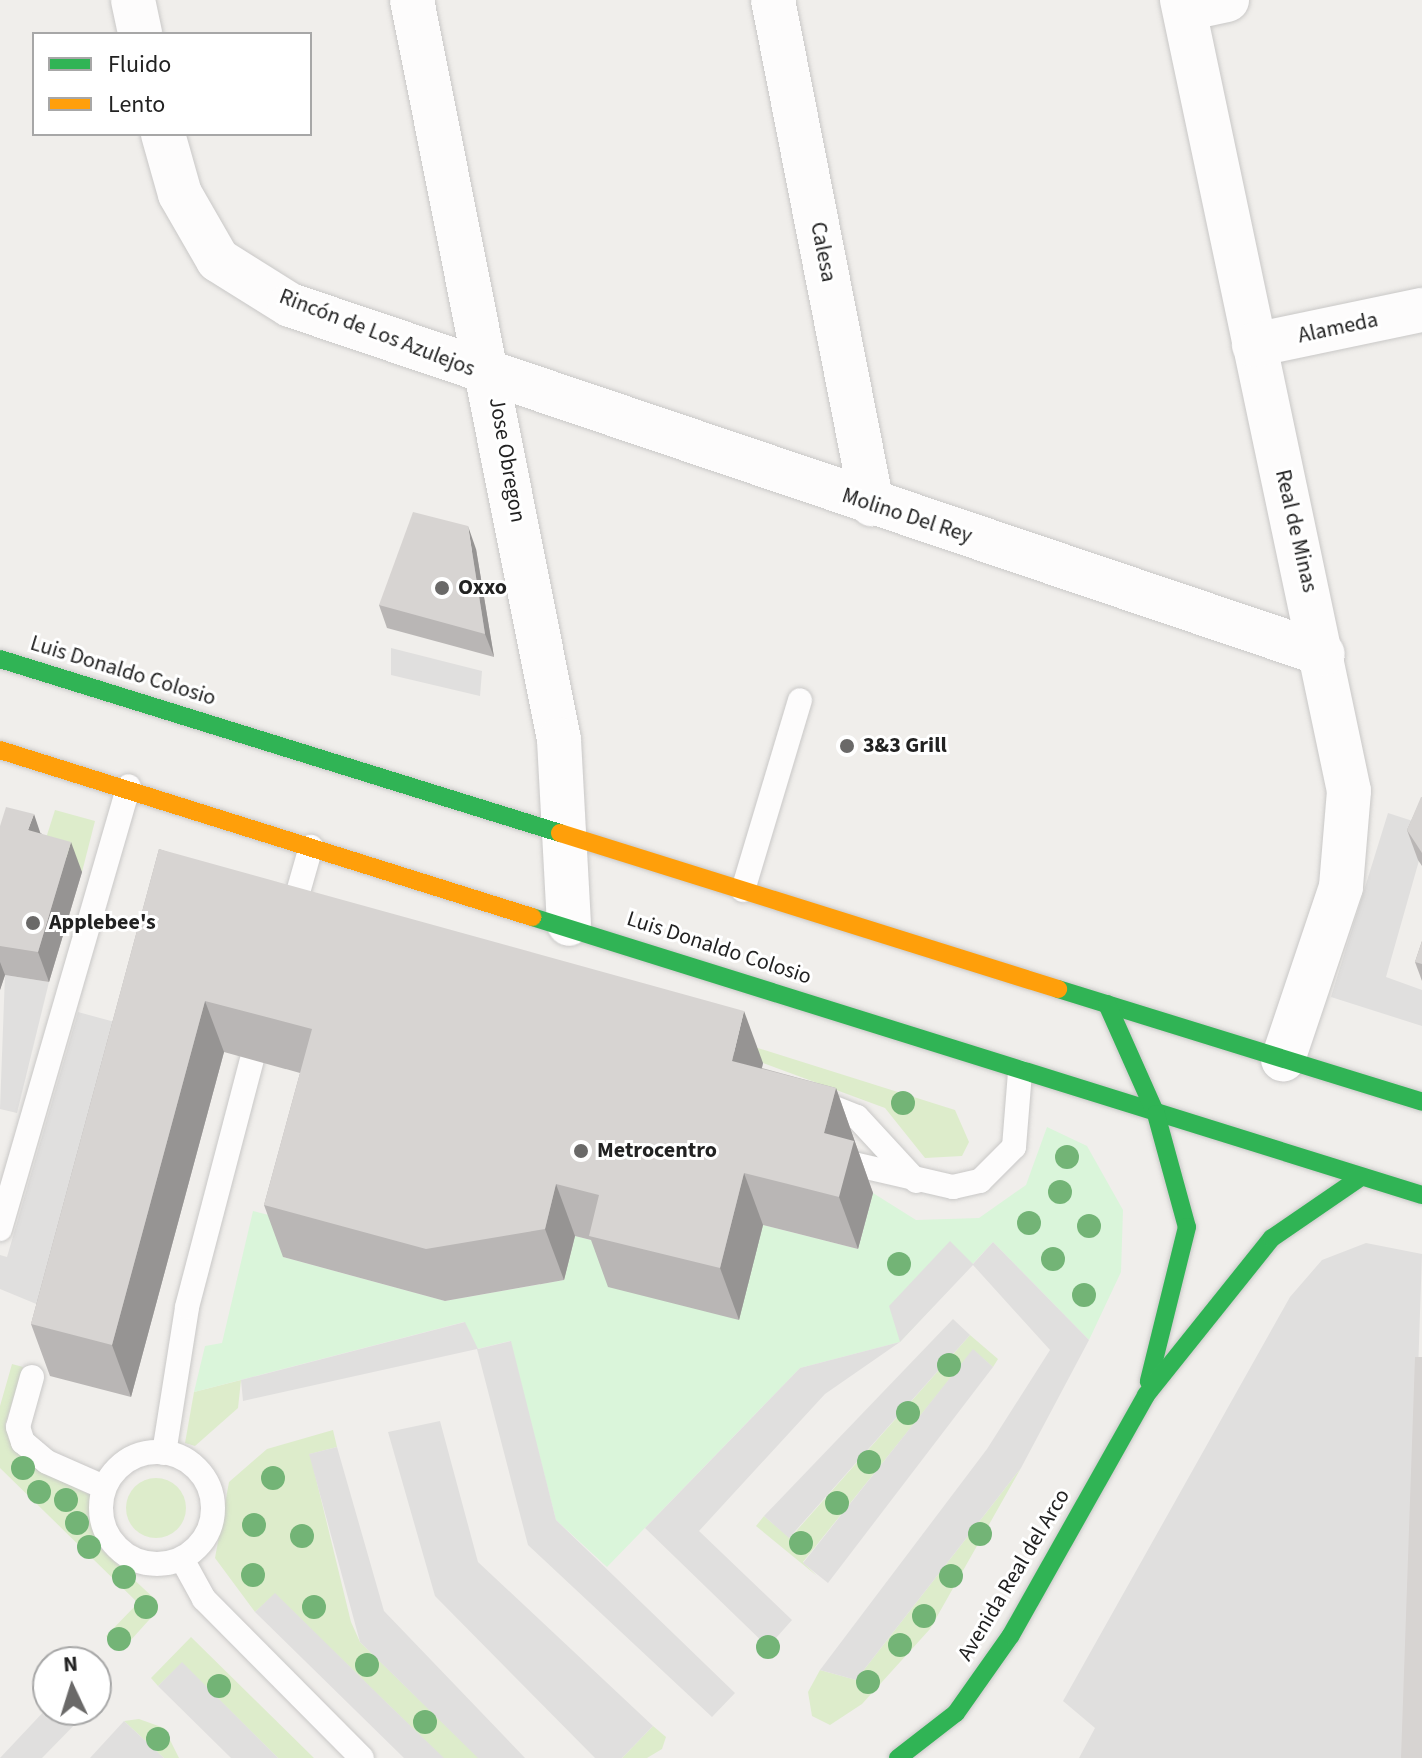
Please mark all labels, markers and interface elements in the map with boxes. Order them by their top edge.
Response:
legend [32,32,312,136]
text: Fluido [108,47,171,82]
text: Lento [108,87,165,122]
street label: Calesa [804,220,842,284]
street label: Rincón de Los Azulejos [275,284,479,382]
street label: Alameda [1296,307,1380,349]
street label: Jose Obregon [483,395,531,525]
street label: Real de Minas [1269,467,1323,595]
street label: Molino Del Rey [839,483,975,549]
place label: Oxxo [458,575,507,601]
marker: Oxxo [433,579,451,597]
street label: Luis Donaldo Colosio [27,630,219,712]
place label: 3&3 Grill [863,733,947,759]
marker: 3&3 Grill [838,737,856,755]
street label: Luis Donaldo Colosio [623,906,815,990]
place label: Applebee's [49,910,156,936]
marker: Applebee's [24,914,42,932]
place label: Metrocentro [597,1138,717,1164]
marker: Metrocentro [572,1142,590,1160]
street label: Avenida Real del Arco [952,1484,1076,1666]
north arrow [32,1646,112,1726]
text: N [62,1648,79,1681]

